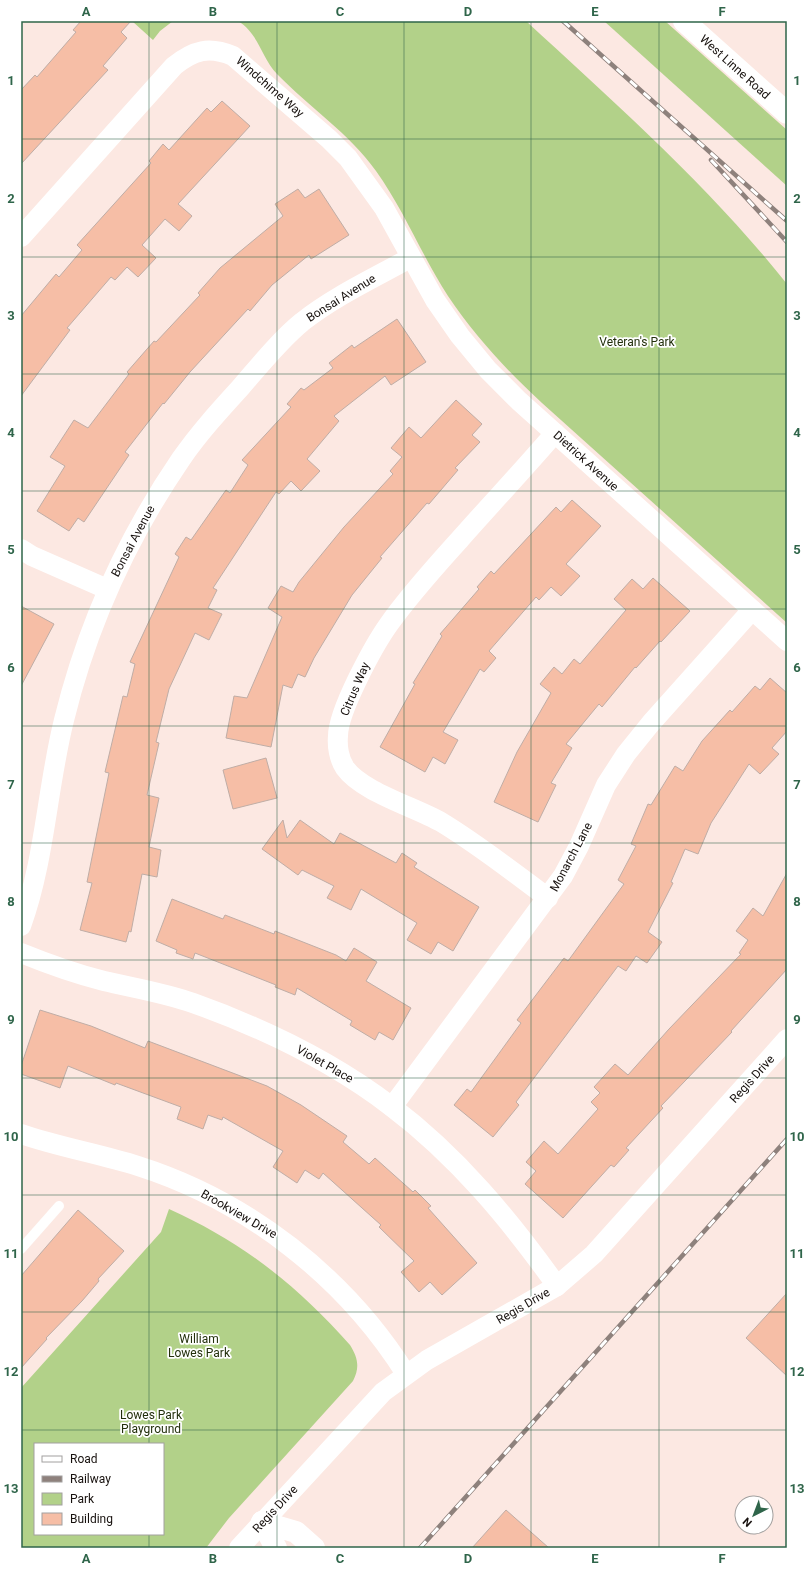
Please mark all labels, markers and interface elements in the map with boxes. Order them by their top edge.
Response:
text: A [82,4,91,19]
text: B [209,4,217,19]
text: C [336,4,345,19]
text: D [464,4,472,19]
text: E [591,4,599,19]
text: F [718,4,726,19]
street label: West Linne Road [697,32,773,102]
street label: Windchime Way [233,54,307,120]
text: 1 [7,73,15,88]
text: 1 [793,73,801,88]
text: 2 [7,191,15,206]
text: 2 [793,191,801,206]
street label: Bonsai Avenue [304,271,378,325]
text: 3 [7,308,15,323]
text: 3 [793,308,801,323]
park label: Veteran's Park [599,335,676,349]
text: 4 [7,425,15,440]
text: 4 [793,425,801,440]
street label: Dietrick Avenue [551,428,621,494]
street label: Bonsai Avenue [108,503,158,579]
text: 5 [7,542,15,557]
text: 5 [793,542,801,557]
text: 6 [7,660,15,675]
street label: Citrus Way [337,660,373,718]
text: 6 [793,660,801,675]
text: 7 [7,777,15,792]
text: 7 [793,777,801,792]
street label: Monarch Lane [547,820,595,894]
text: 8 [7,894,15,909]
text: 8 [793,894,801,909]
text: 9 [7,1012,15,1027]
text: 9 [793,1012,801,1027]
street label: Violet Place [294,1042,356,1086]
street label: Regis Drive [727,1052,777,1106]
text: 10 [4,1129,18,1144]
text: 10 [790,1129,804,1144]
street label: Brookview Drive [199,1187,279,1241]
text: 11 [4,1246,18,1261]
text: 11 [790,1246,804,1261]
street label: Regis Drive [494,1285,552,1327]
park label: William Lowes Park [168,1332,231,1360]
text: 12 [4,1364,18,1379]
text: 12 [790,1364,804,1379]
park label: Lowes Park Playground [120,1408,183,1436]
legend [34,1443,164,1535]
text: Road [70,1452,98,1466]
text: Railway [70,1472,111,1486]
text: 13 [4,1481,18,1496]
text: 13 [790,1481,804,1496]
street label: Regis Drive [250,1482,300,1536]
text: Park [70,1492,95,1506]
north arrow [734,1495,774,1535]
text: Building [70,1512,113,1526]
text: N [740,1514,755,1529]
text: A [82,1551,91,1566]
text: B [209,1551,217,1566]
text: C [336,1551,345,1566]
text: D [464,1551,472,1566]
text: E [591,1551,599,1566]
text: F [718,1551,726,1566]

